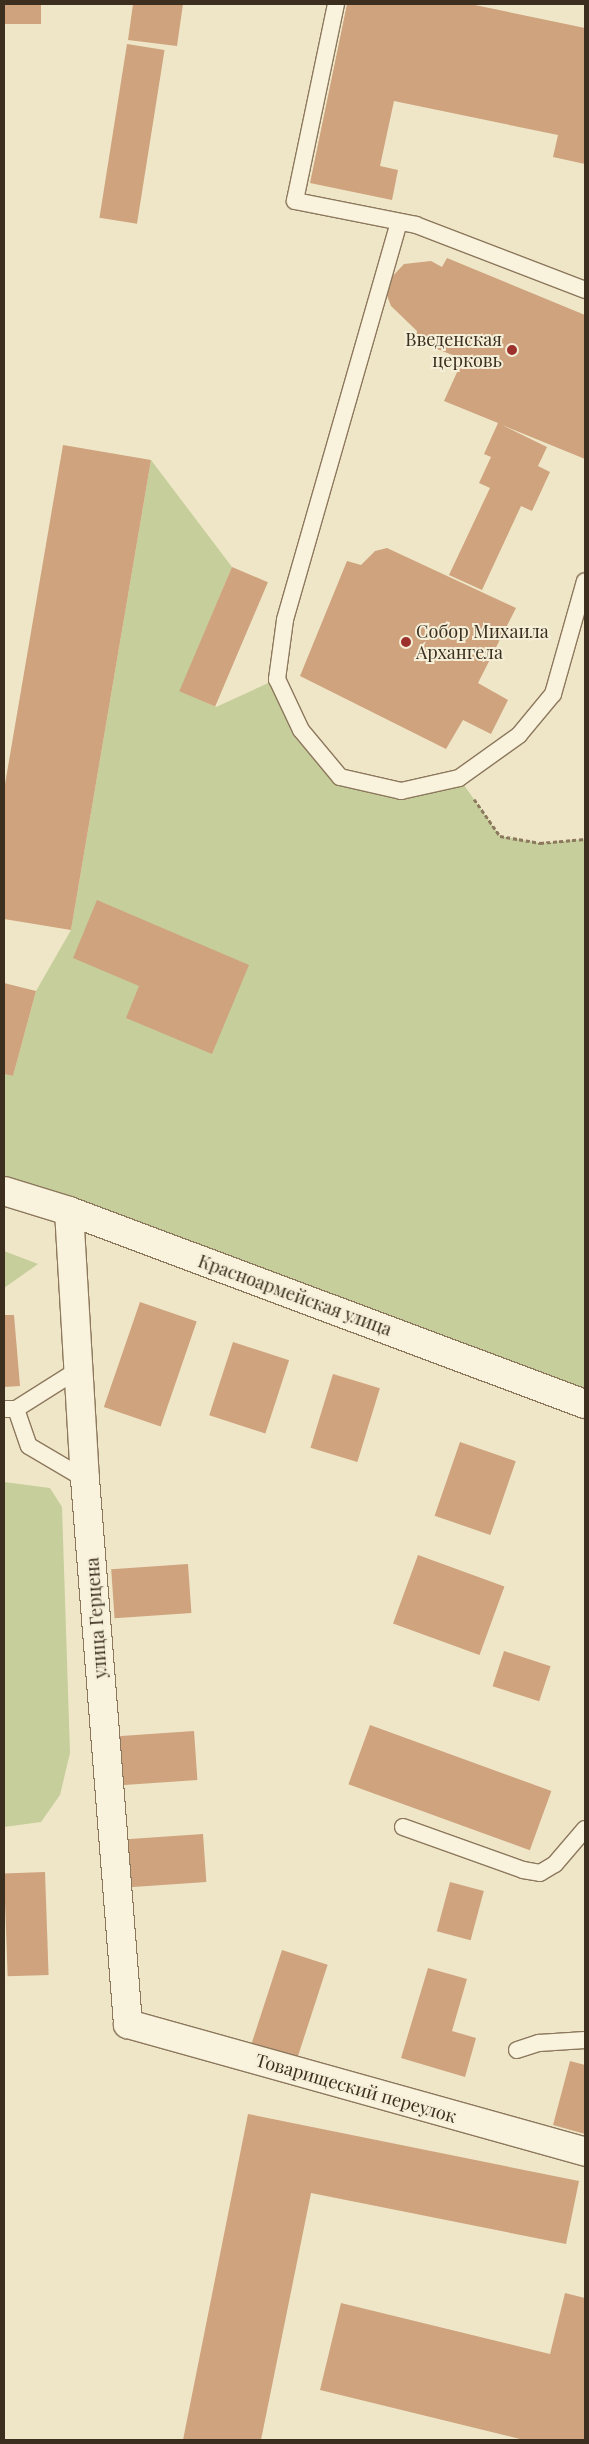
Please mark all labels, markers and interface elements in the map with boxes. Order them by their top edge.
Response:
place label: Введенская церковь [405,329,502,372]
marker: Введенская церковь [506,344,518,356]
place label: Собор Михаила Архангела [416,621,549,664]
marker: Собор Михаила Архангела [400,636,412,648]
street label: Красноармейская улица [195,1250,395,1340]
street label: улица Герцена [81,1557,111,1679]
street label: Товарищеский переулок [253,2049,459,2127]

